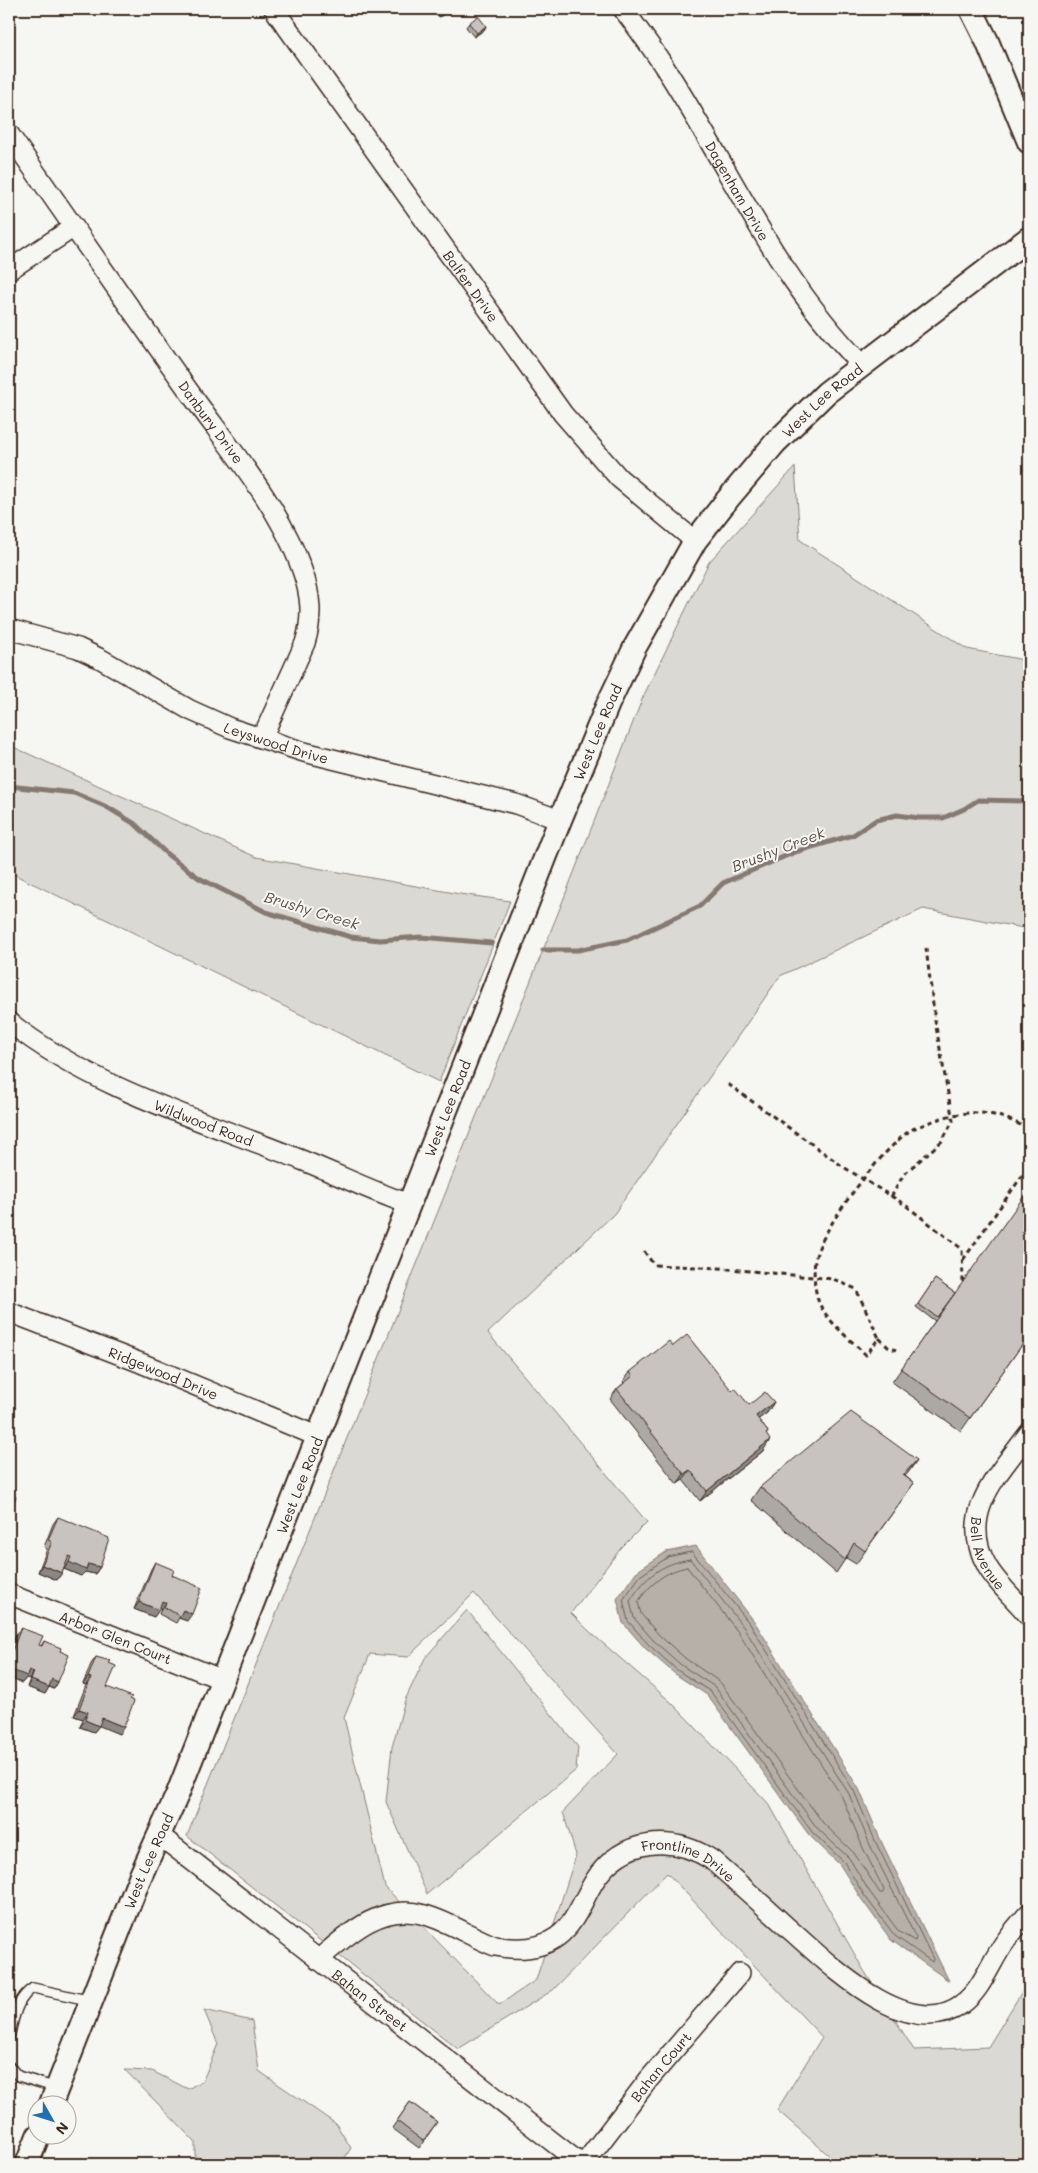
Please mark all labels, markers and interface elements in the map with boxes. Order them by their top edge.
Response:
street label: Dagenham Drive [701,137,774,244]
street label: Balfer Drive [439,246,504,325]
street label: West Lee Road [777,359,866,441]
street label: Danbury Drive [175,377,248,467]
street label: West Lee Road [568,681,626,783]
street label: Leyswood Drive [221,717,330,767]
water label: Brushy Creek [729,822,828,876]
water label: Brushy Creek [262,886,363,934]
street label: West Lee Road [419,1057,475,1159]
street label: Wildwood Road [151,1095,256,1150]
street label: Ridgewood Drive [106,1342,221,1404]
street label: West Lee Road [271,1434,326,1536]
street label: Bell Avenue [967,1516,1010,1593]
street label: Arbor Glen Court [57,1606,175,1668]
street label: West Lee Road [119,1810,177,1911]
street label: Frontline Drive [639,1834,740,1886]
street label: Bahan Street [329,1964,412,2035]
street label: Bahan Court [626,2027,695,2105]
north arrow [28,2096,78,2146]
text: N [52,2118,73,2139]

